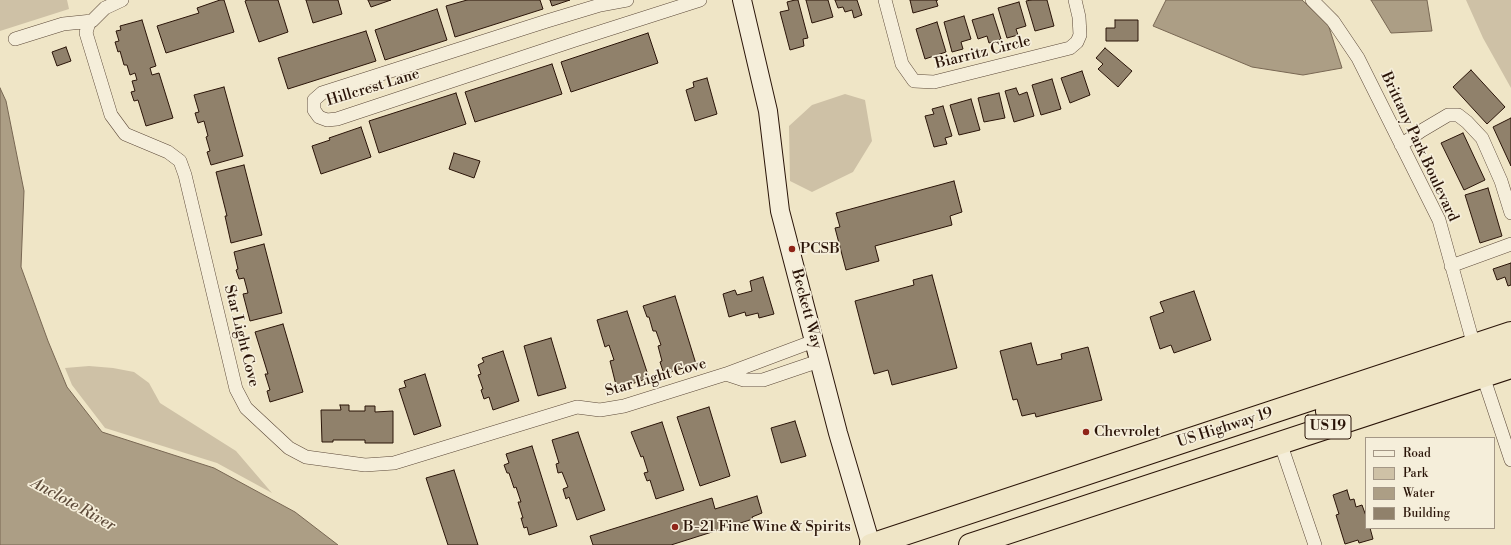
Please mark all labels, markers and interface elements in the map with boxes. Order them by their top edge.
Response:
street label: Biarritz Circle [933,32,1033,74]
street label: Hillcrest Lane [324,65,422,111]
street label: Brittany Park Boulevard [1376,69,1462,225]
place label: PCSB [800,240,840,258]
marker: PCSB [787,244,797,254]
street label: Beckett Way [787,267,825,351]
street label: Star Light Cove [220,283,262,389]
street label: Star Light Cove [603,355,709,401]
street label: US Highway 19 [1175,404,1275,452]
road number: US 19 [1305,415,1351,439]
place label: Chevrolet [1094,423,1160,441]
marker: Chevrolet [1081,427,1091,437]
legend [1365,437,1495,529]
text: Road [1403,446,1431,461]
text: Park [1403,466,1428,481]
water label: Anclote River [27,474,119,536]
text: Water [1403,486,1435,501]
text: Building [1403,506,1450,521]
place label: B-21 Fine Wine & Spirits [683,518,851,536]
marker: B-21 Fine Wine & Spirits [670,522,680,532]

